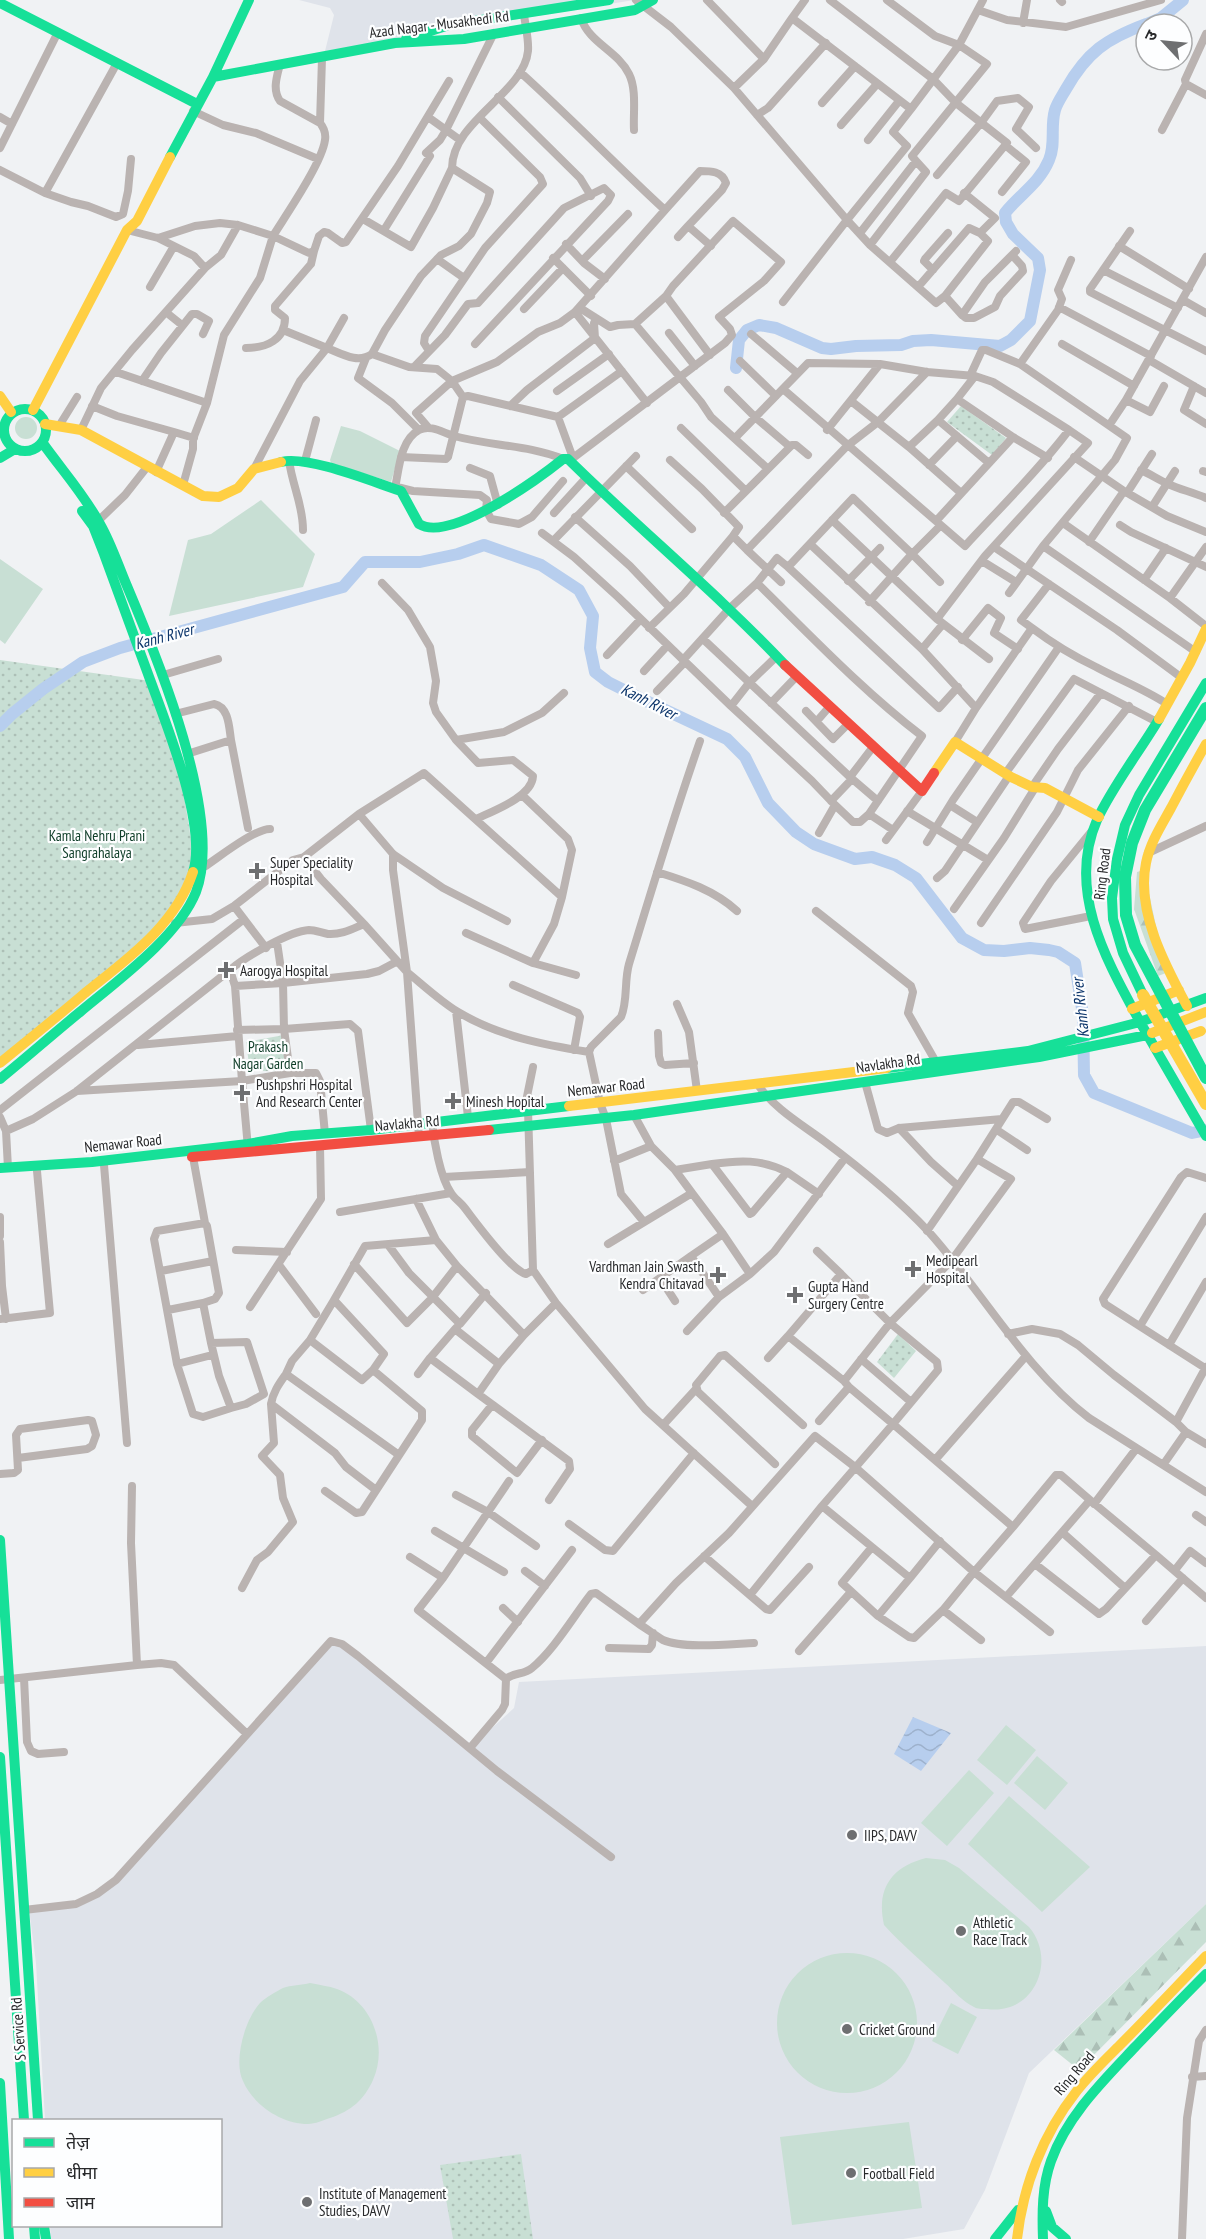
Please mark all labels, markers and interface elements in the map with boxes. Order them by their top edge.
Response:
street label: Azad Nagar - Musakhedi Rd [368,6,510,42]
north arrow [1134,12,1194,72]
text: उ [1139,26,1162,44]
water label: Kanh River [133,618,198,653]
water label: Kanh River [618,679,682,725]
park label: Kamla Nehru Prani Sangrahalaya [49,826,145,862]
street label: Ring Road [1089,847,1115,901]
place label: Super Speciality Hospital [270,853,353,889]
marker: Super Speciality Hospital [248,862,266,880]
marker: Aarogya Hospital [217,961,235,979]
place label: Aarogya Hospital [240,961,328,980]
water label: Kanh River [1067,975,1093,1039]
park label: Prakash Nagar Garden [233,1037,303,1073]
street label: Navlakha Rd [855,1049,921,1077]
street label: Nemawar Road [566,1073,646,1101]
place label: Pushpshri Hospital And Research Center [256,1075,363,1111]
marker: Pushpshri Hospital And Research Center [233,1084,251,1102]
marker: Minesh Hopital [444,1092,462,1110]
place label: Minesh Hopital [466,1092,545,1111]
street label: Navlakha Rd [374,1111,440,1135]
street label: Nemawar Road [83,1129,163,1157]
place label: Medipearl Hospital [926,1251,978,1287]
place label: Vardhman Jain Swasth Kendra Chitavad [588,1257,704,1293]
marker: Medipearl Hospital [904,1260,922,1278]
marker: Vardhman Jain Swasth Kendra Chitavad [709,1266,727,1284]
place label: Gupta Hand Surgery Centre [808,1277,884,1313]
marker: Gupta Hand Surgery Centre [786,1286,804,1304]
place label: IIPS, DAVV [864,1826,917,1845]
marker: IIPS, DAVV [845,1828,859,1842]
place label: Athletic Race Track [973,1913,1027,1949]
marker: Athletic Race Track [954,1924,968,1938]
street label: S Service Rd [6,1997,30,2061]
place label: Cricket Ground [859,2020,935,2039]
marker: Cricket Ground [840,2022,854,2036]
street label: Ring Road [1050,2047,1098,2099]
legend [12,2119,222,2227]
text: तेज़ [66,2131,90,2154]
text: धीमा [66,2161,97,2184]
place label: Football Field [863,2164,935,2183]
marker: Football Field [844,2166,858,2180]
place label: Institute of Management Studies, DAVV [319,2184,446,2220]
text: जाम [66,2191,96,2214]
marker: Institute of Management Studies, DAVV [300,2195,314,2209]

